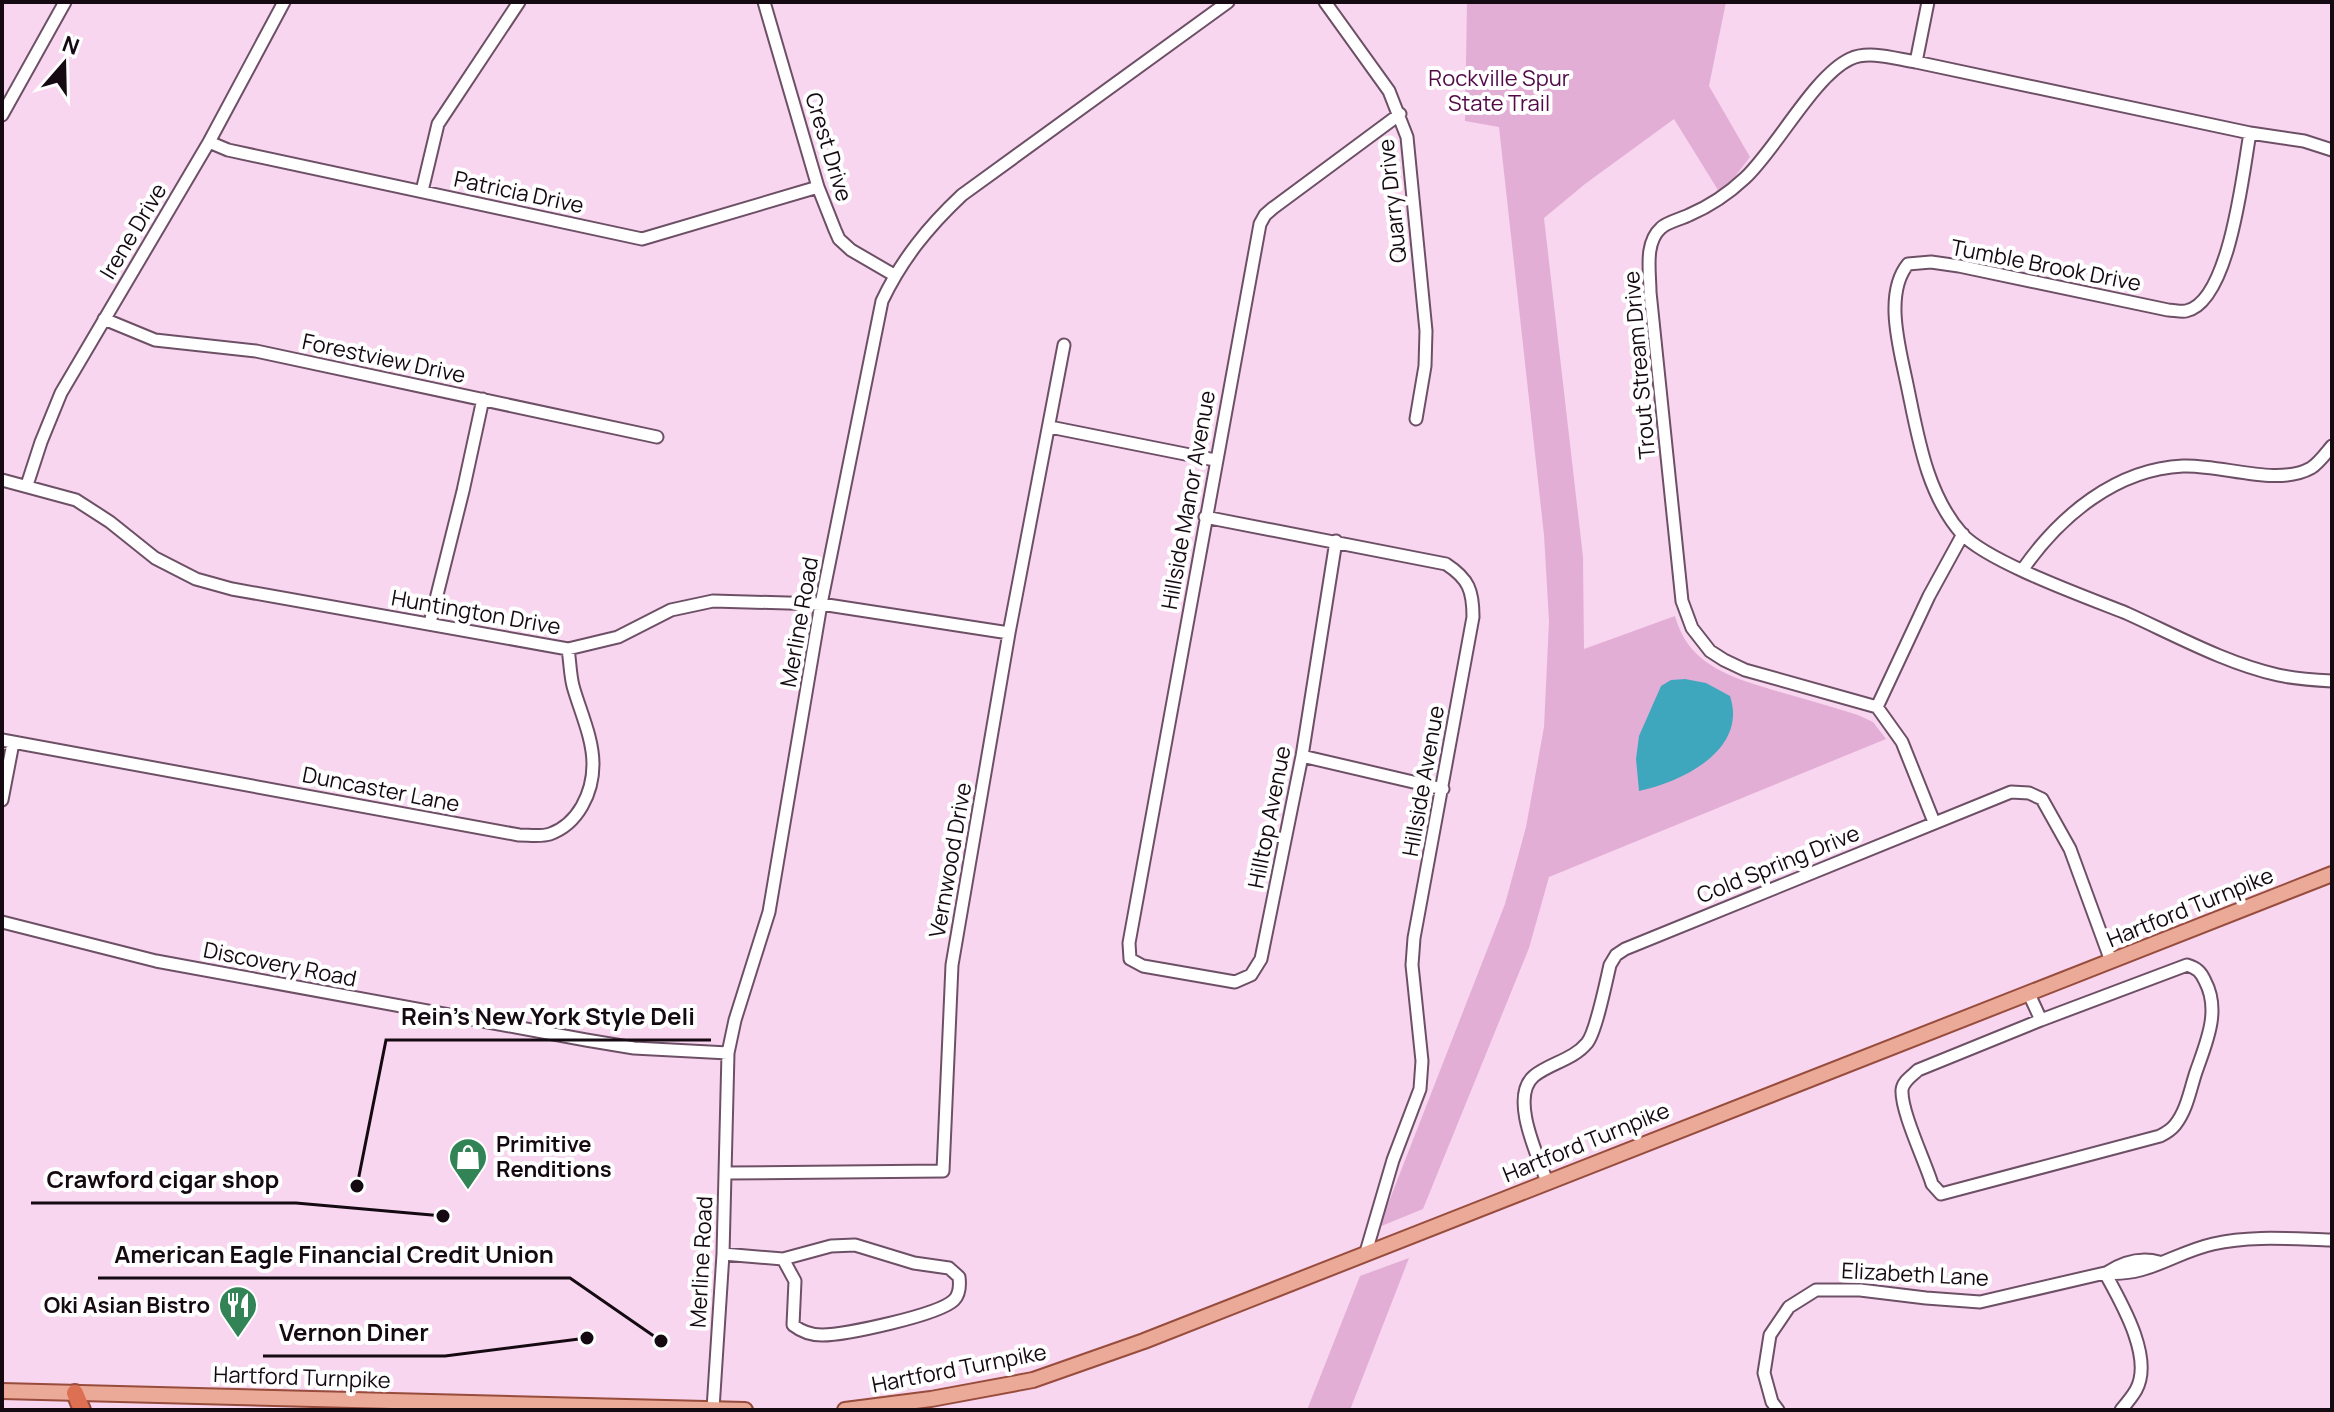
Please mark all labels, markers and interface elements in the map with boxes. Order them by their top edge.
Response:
north arrow [24,24,104,104]
text: N [58,28,83,62]
park label: Rockville Spur State Trail [1428,63,1570,118]
street label: Crest Drive [798,89,860,205]
street label: Quarry Drive [1371,137,1413,264]
street label: Patricia Drive [451,164,587,220]
street label: Irene Drive [93,177,173,285]
street label: Tumble Brook Drive [1948,232,2144,298]
street label: Trout Stream Drive [1616,270,1662,460]
street label: Forestview Drive [300,326,469,390]
street label: Hillside Manor Avenue [1154,388,1222,612]
street label: Merline Road [773,554,825,690]
street label: Huntington Drive [389,582,563,642]
street label: Hillside Avenue [1395,703,1451,859]
street label: Hilltop Avenue [1240,743,1298,891]
street label: Duncaster Lane [300,759,462,819]
street label: Vernwood Drive [922,780,978,940]
street label: Cold Spring Drive [1692,818,1864,910]
street label: Hartford Turnpike [2102,860,2278,954]
street label: Discovery Road [201,934,359,994]
callout: Rein's New York Style Deli [386,992,711,1040]
text: Rein's New York Style Deli [401,999,695,1032]
street label: Hartford Turnpike [1498,1095,1674,1189]
place label: Primitive Renditions [496,1129,612,1184]
shop icon: Primitive Renditions [447,1136,489,1191]
callout: Crawford cigar shop [31,1155,296,1203]
text: Crawford cigar shop [47,1162,279,1195]
street label: Merline Road [683,1195,719,1329]
callout: American Eagle Financial Credit Union [98,1230,570,1278]
text: American Eagle Financial Credit Union [114,1237,554,1270]
street label: Elizabeth Lane [1841,1255,1990,1293]
restaurant icon: Oki Asian Bistro [217,1284,259,1339]
place label: Oki Asian Bistro [44,1290,210,1320]
callout: Vernon Diner [263,1308,445,1356]
text: Vernon Diner [279,1315,429,1348]
street label: Hartford Turnpike [869,1336,1049,1400]
street label: Hartford Turnpike [213,1359,391,1395]

